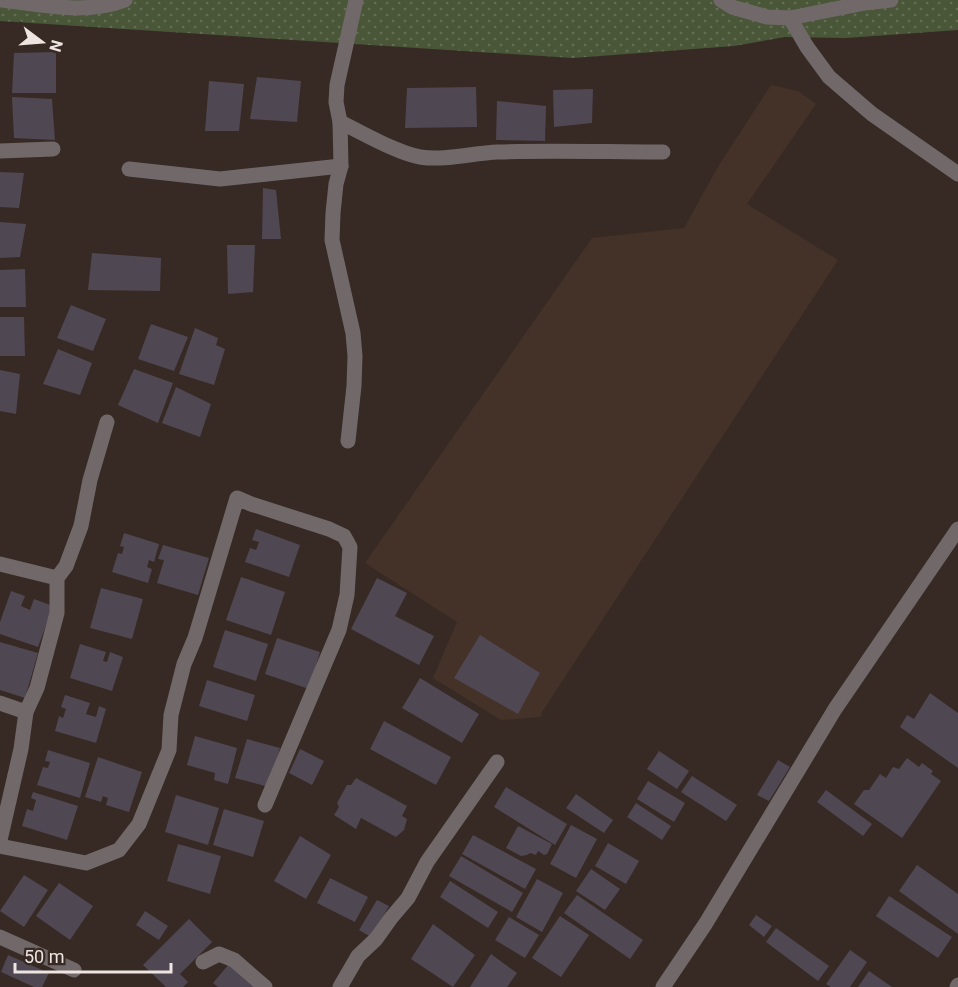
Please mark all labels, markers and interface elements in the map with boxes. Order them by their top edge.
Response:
north arrow [12,12,72,72]
text: N [45,38,67,54]
scale bar [15,936,171,974]
text: 50 m [24,946,64,967]

